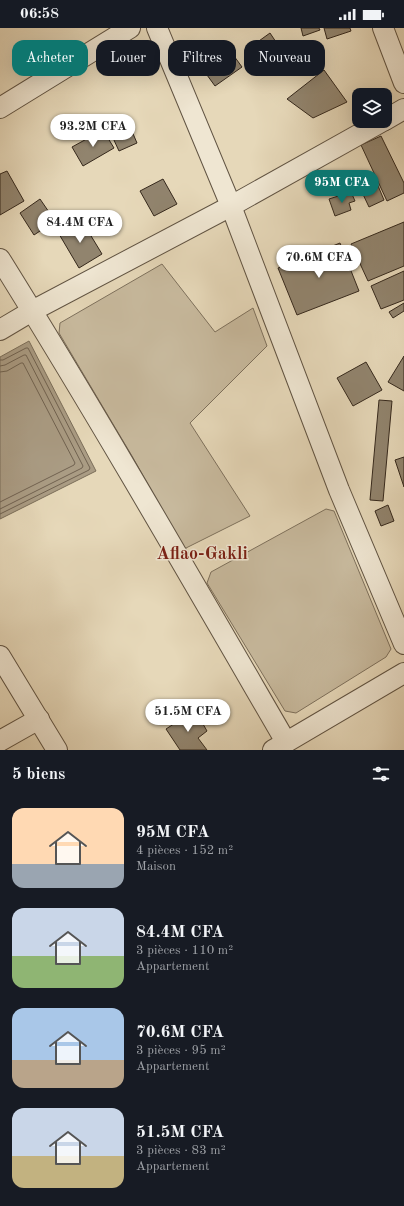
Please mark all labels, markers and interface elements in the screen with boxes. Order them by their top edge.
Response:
text: 06:58 [20,7,59,22]
chip: Acheter [12,40,88,76]
chip: Louer [96,40,160,76]
chip: Filtres [168,40,236,76]
chip: Nouveau [244,40,325,76]
map controls [352,88,392,128]
button: layers [352,88,392,128]
pin: 93.2M CFA [47,114,139,148]
text: 93.2M CFA [59,120,127,133]
pin: 95M CFA [305,170,379,204]
text: 95M CFA [314,176,370,189]
pin: 84.4M CFA [34,210,126,244]
text: 84.4M CFA [46,216,114,229]
pin: 70.6M CFA [273,245,365,279]
text: 70.6M CFA [285,251,353,264]
district label: Aflao-Gakli [156,545,248,563]
pin: 51.5M CFA [142,699,234,733]
text: 51.5M CFA [154,705,222,718]
icon: filters [370,763,392,785]
text: 5 biens [12,766,65,783]
icon: home [44,824,92,872]
text: 95M CFA [136,824,210,841]
text: 4 pièces · 152 m² [136,844,233,857]
text: Maison [136,860,176,873]
icon: home [44,924,92,972]
text: 84.4M CFA [136,924,224,941]
text: 3 pièces · 110 m² [136,944,233,957]
text: Appartement [136,960,210,973]
icon: home [44,1024,92,1072]
text: 70.6M CFA [136,1024,224,1041]
text: 3 pièces · 95 m² [136,1044,226,1057]
text: Appartement [136,1060,210,1073]
icon: home [44,1124,92,1172]
text: 51.5M CFA [136,1124,224,1141]
text: 3 pièces · 83 m² [136,1144,226,1157]
text: Appartement [136,1160,210,1173]

